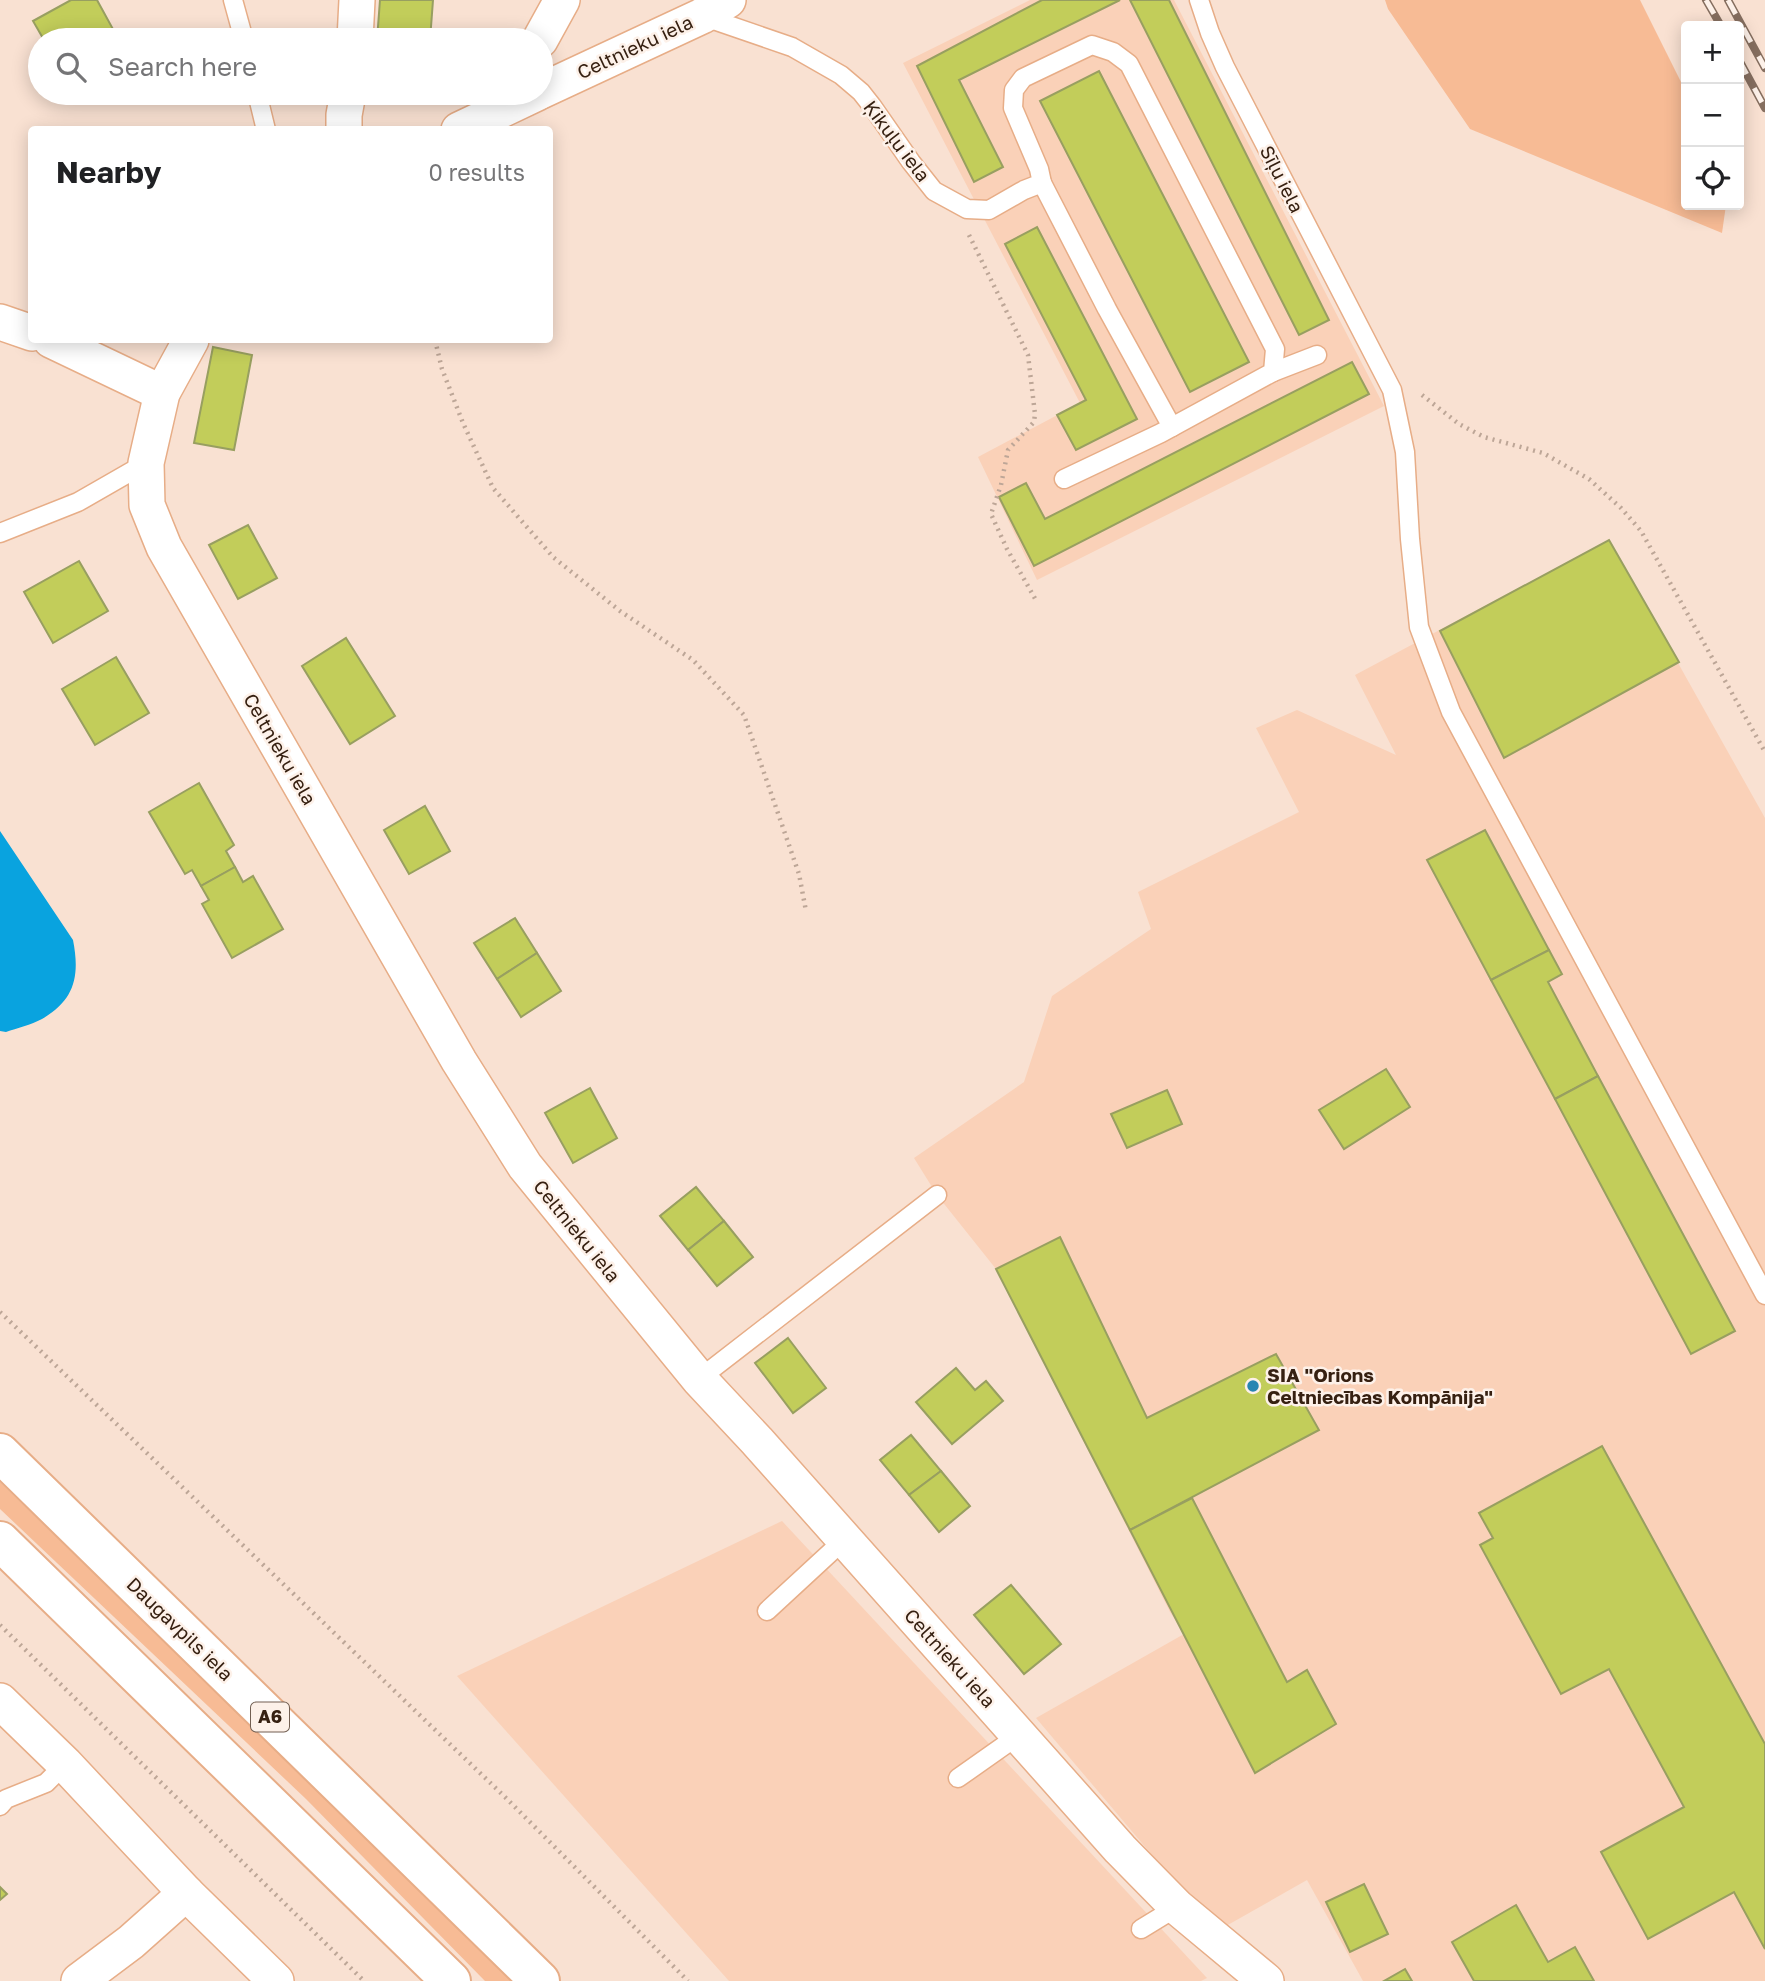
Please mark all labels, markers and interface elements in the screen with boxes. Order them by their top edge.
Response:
street label: Celtnieku iela [573,10,696,83]
map controls [1681,21,1744,210]
button: + [1681,21,1744,84]
search box [28,28,553,105]
icon: search [52,48,90,86]
text: Search here [108,51,257,82]
button: − [1681,84,1744,147]
street label: Ķikuļu iela [859,96,935,186]
street label: Sīļu iela [1256,141,1309,216]
button: locate [1681,147,1744,210]
text: Nearby [56,154,161,190]
text: 0 results [429,158,525,186]
street label: Celtnieku iela [239,689,322,809]
street label: Celtnieku iela [529,1175,626,1286]
place label: SIA "Orions Celtniecības Kompānija" [1267,1363,1493,1408]
marker: SIA "Orions Celtniecības Kompānija" [1245,1378,1261,1394]
street label: Daugavpils iela [122,1572,238,1685]
street label: Celtnieku iela [900,1604,1001,1712]
road number: A6 [251,1702,289,1732]

